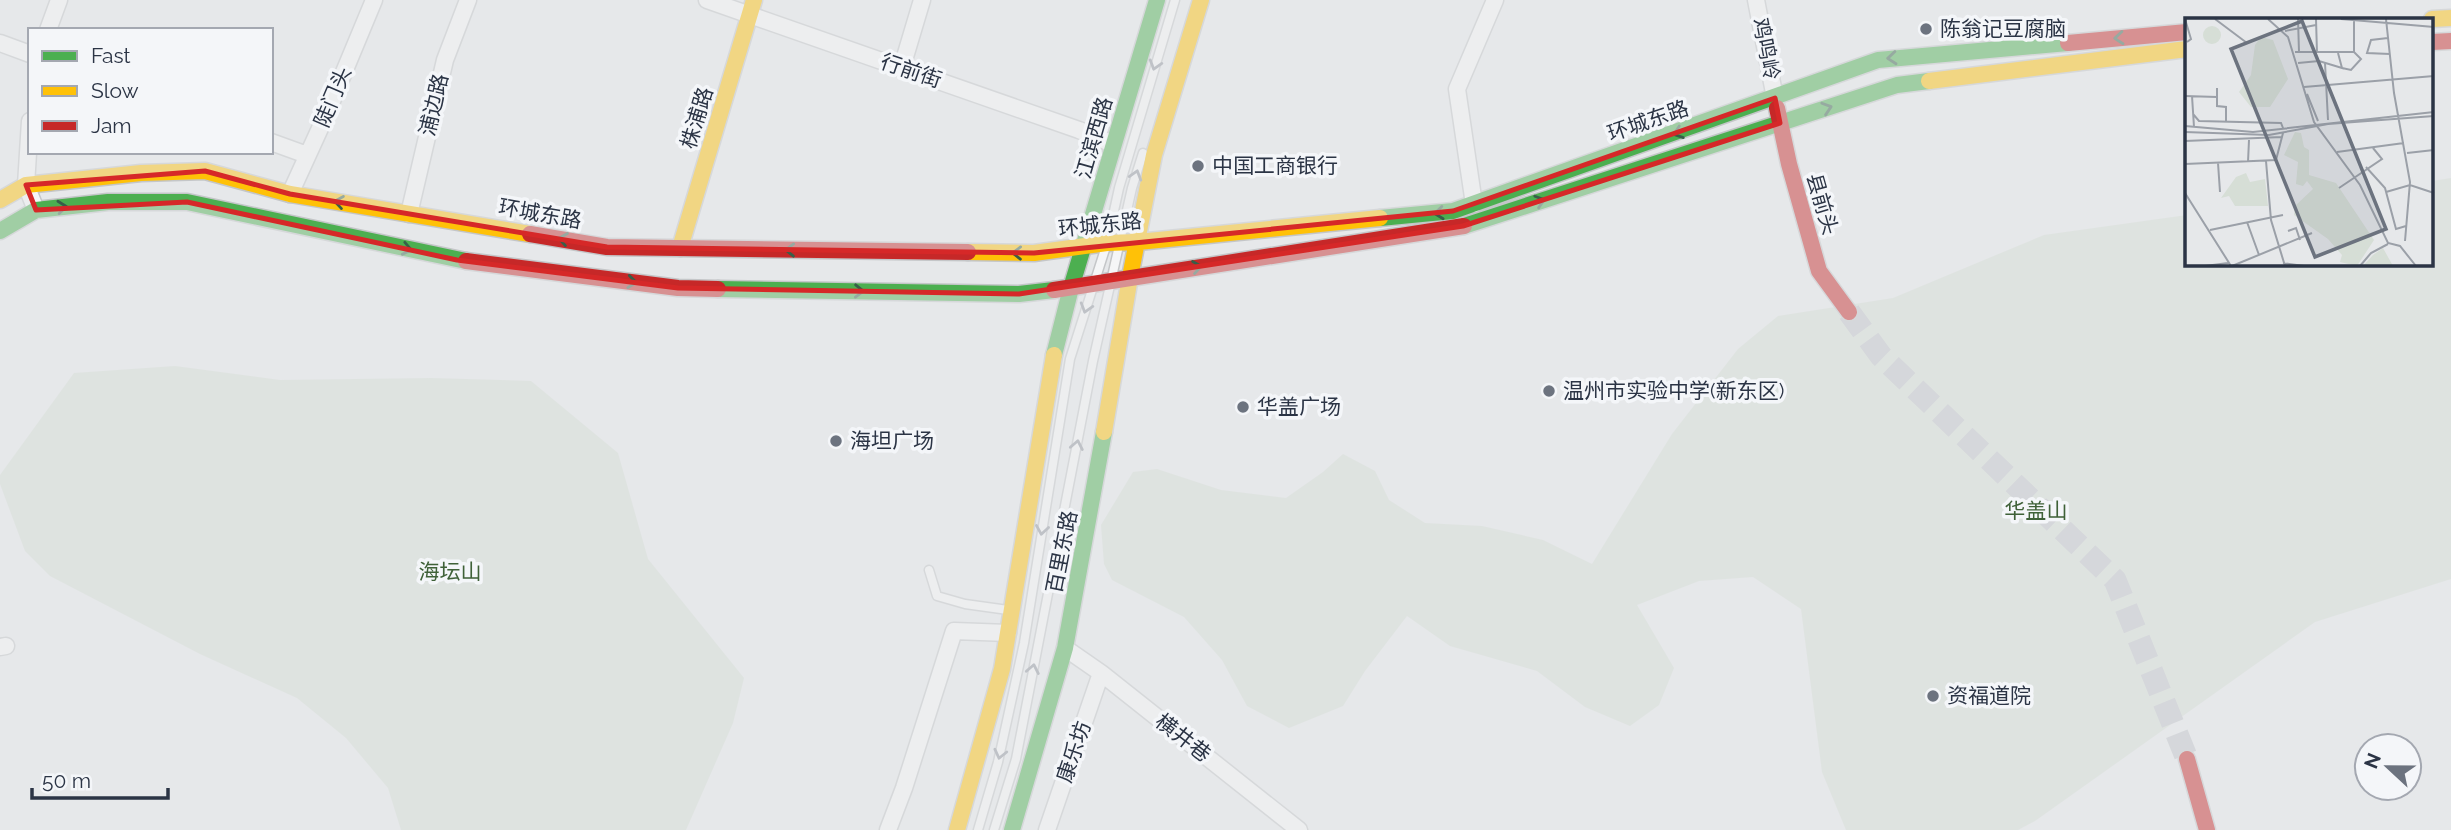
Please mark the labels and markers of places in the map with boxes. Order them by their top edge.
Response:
place label: 陈翁记豆腐脑 [1940,16,2066,41]
marker: 陈翁记豆腐脑 [1918,21,1934,37]
place label: 中国工商银行 [1212,153,1338,178]
marker: 中国工商银行 [1190,158,1206,174]
place label: 温州市实验中学(新东区) [1563,378,1784,403]
marker: 温州市实验中学(新东区) [1541,383,1557,399]
place label: 华盖广场 [1257,394,1341,419]
marker: 华盖广场 [1235,399,1251,415]
place label: 海坦广场 [850,428,934,453]
marker: 海坦广场 [828,433,844,449]
place label: 资福道院 [1947,683,2031,708]
marker: 资福道院 [1925,688,1941,704]

